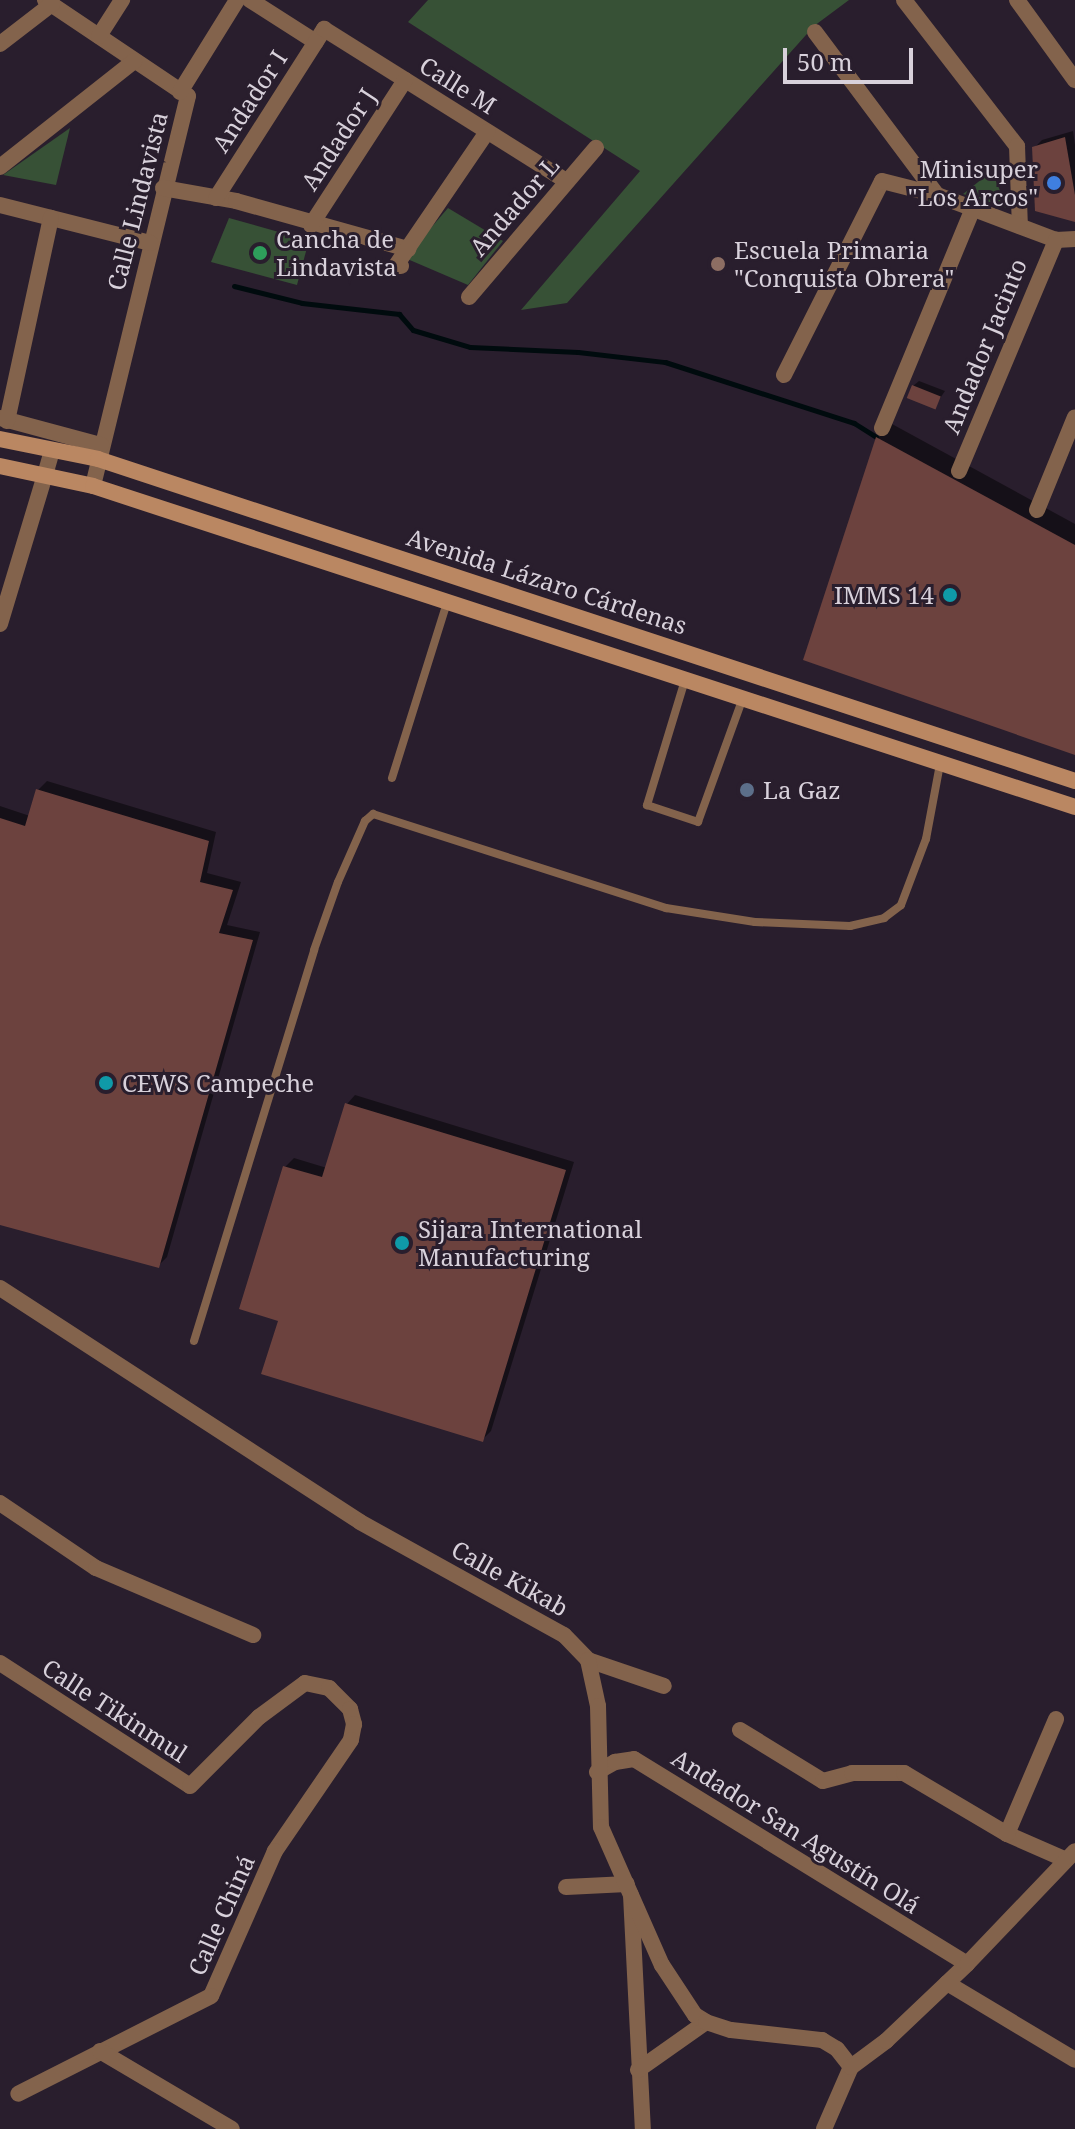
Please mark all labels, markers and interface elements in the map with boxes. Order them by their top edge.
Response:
scale bar [787,32,917,82]
street label: Andador I [205,45,293,157]
text: 50 m [797,45,853,78]
street label: Calle M [414,50,502,120]
street label: Andador J [295,83,381,195]
street label: Calle Lindavista [101,109,173,293]
street label: Andador L [463,151,565,261]
place label: Minisuper "Los Arcos" [908,155,1038,211]
marker: Minisuper "Los Arcos" [1045,174,1063,192]
place label: Cancha de Lindavista [276,225,397,281]
place label: Escuela Primaria "Conquista Obrera" [734,236,954,292]
marker: Cancha de Lindavista [251,244,269,262]
street label: Andador Jacinto [936,254,1032,438]
marker: Escuela Primaria "Conquista Obrera" [709,255,727,273]
street label: Avenida Lázaro Cárdenas [403,522,691,640]
place label: IMMS 14 [834,581,934,609]
marker: IMMS 14 [941,586,959,604]
place label: La Gaz [763,776,841,804]
marker: La Gaz [738,781,756,799]
place label: CEWS Campeche [122,1069,314,1097]
marker: CEWS Campeche [97,1074,115,1092]
place label: Sijara International Manufacturing [418,1215,642,1271]
marker: Sijara International Manufacturing [393,1234,411,1252]
street label: Calle Kikab [447,1534,573,1622]
street label: Calle Tikinmul [37,1652,193,1768]
street label: Andador San Agustín Olá [667,1743,925,1919]
street label: Calle Chiná [182,1850,260,1980]

